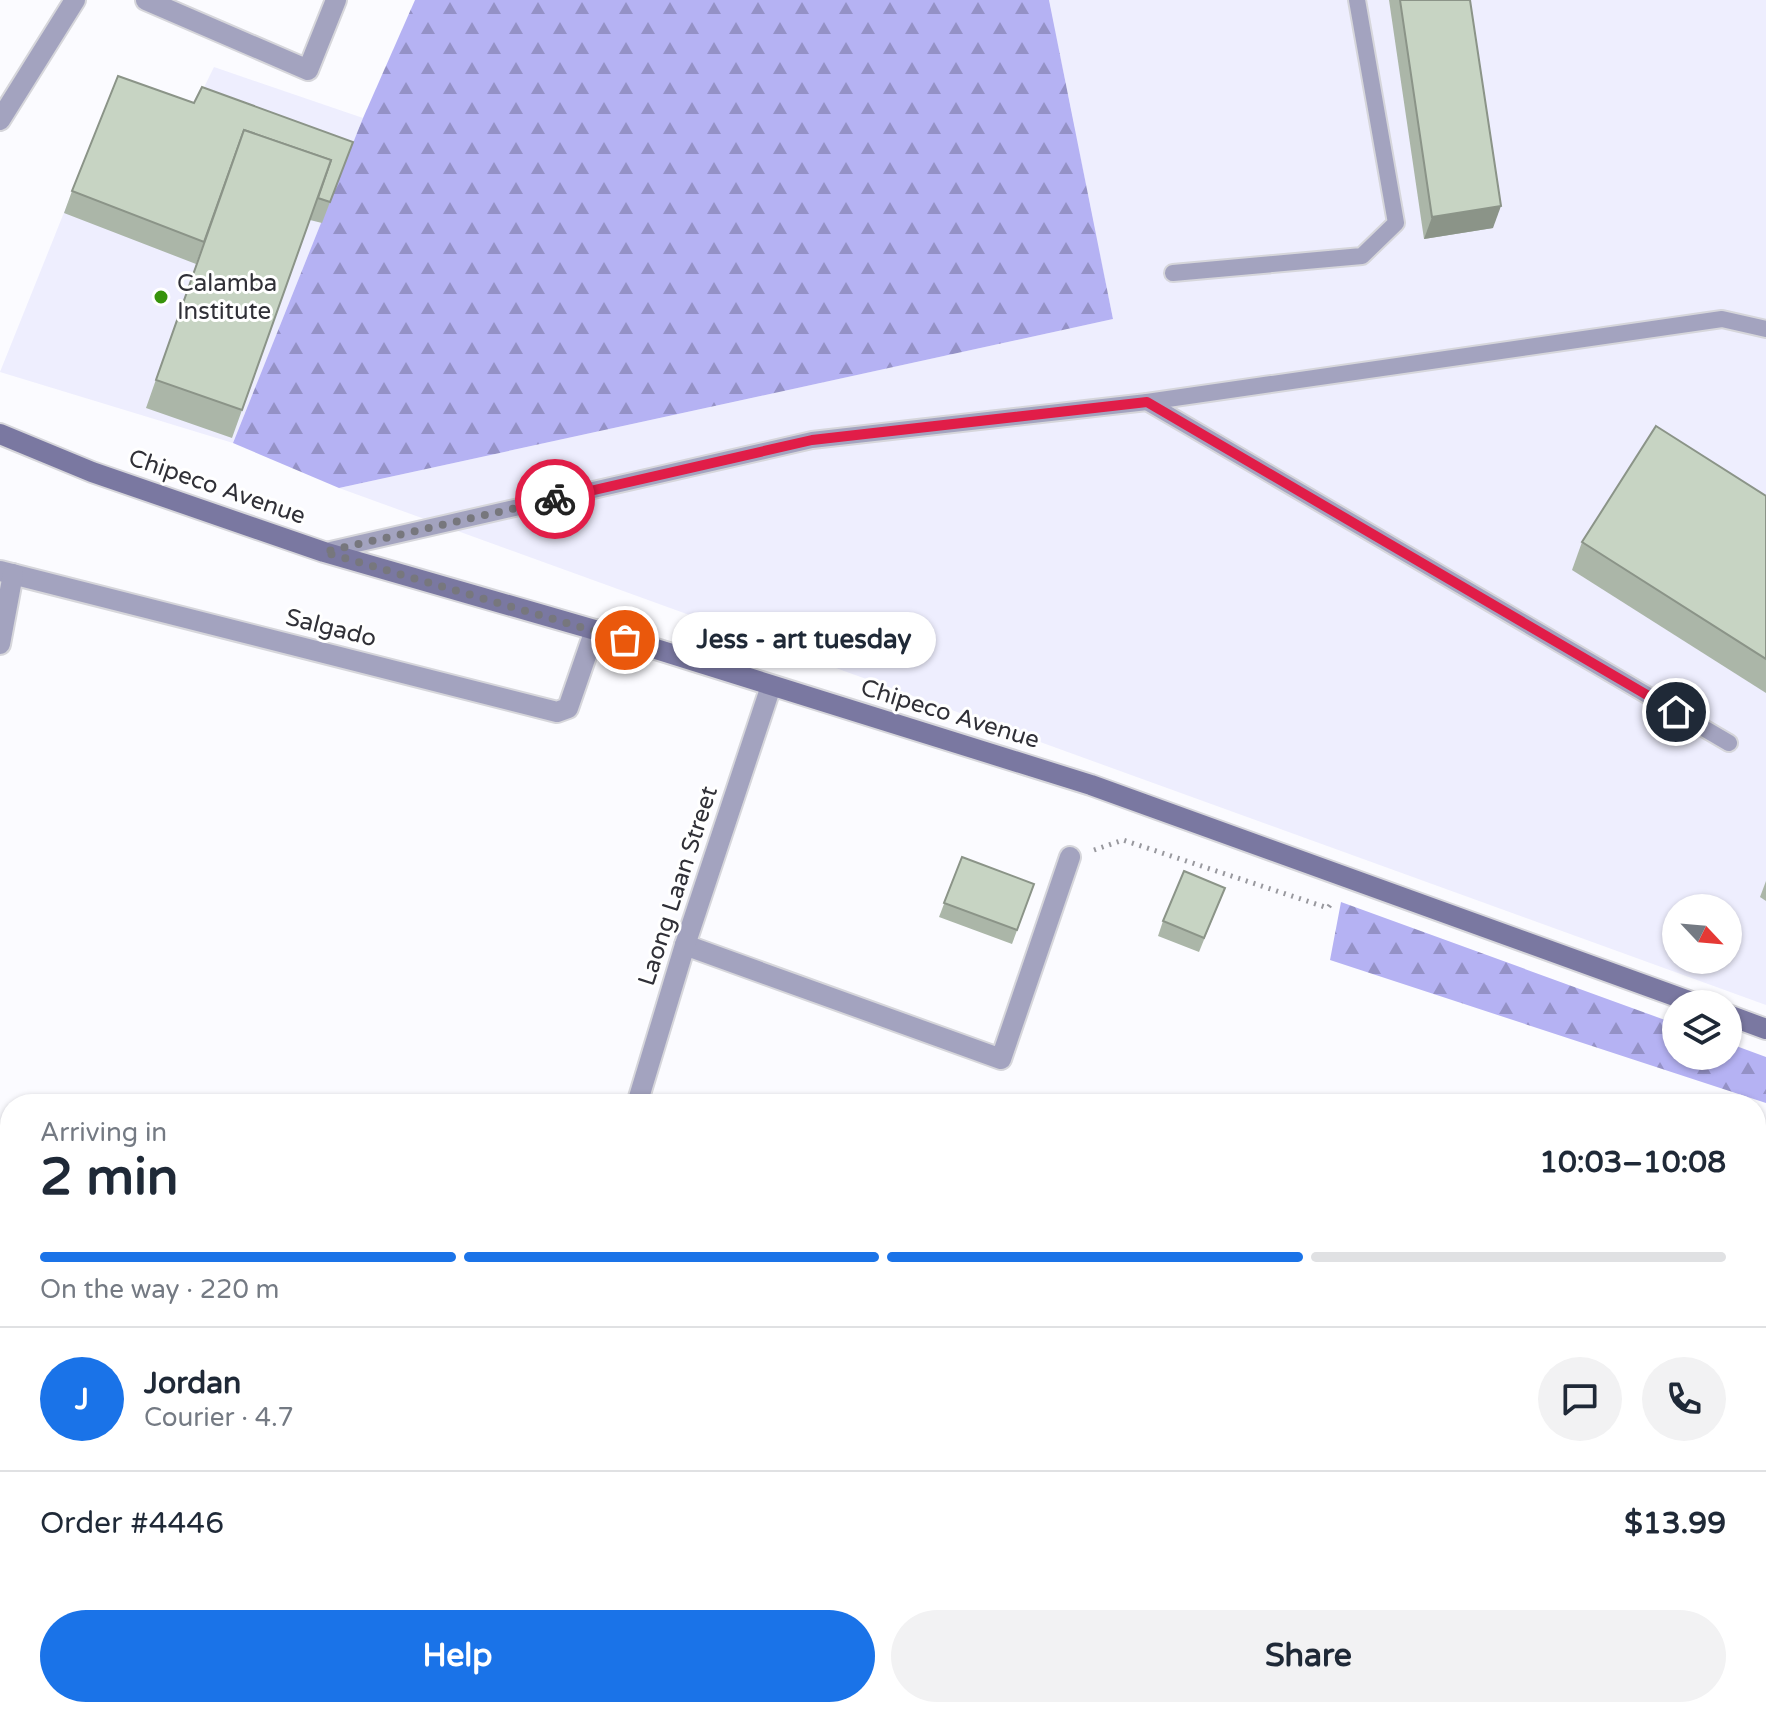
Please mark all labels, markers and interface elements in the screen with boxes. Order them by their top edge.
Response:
place label: Calamba Institute [177,269,277,326]
marker: Calamba Institute [152,288,170,306]
street label: Chipeco Avenue [125,443,309,531]
courier [515,459,595,539]
icon: bike [533,477,577,521]
street label: Salgado [283,603,379,653]
pin [591,606,659,674]
callout: Jess - art tuesday [673,612,937,668]
icon: bag [603,618,647,662]
text: Jess - art tuesday [697,624,911,655]
street label: Chipeco Avenue [857,673,1043,755]
pin [1642,678,1710,746]
icon: home [1654,690,1698,734]
street label: Laong Laan Street [632,783,724,989]
north arrow [1662,894,1742,974]
map controls [1662,894,1742,1070]
button: layers [1662,990,1742,1070]
text: Arriving in [40,1117,167,1148]
text: 10:03–10:08 [1539,1144,1726,1181]
text: 2 min [40,1146,179,1209]
text: On the way · 220 m [40,1274,279,1305]
button: chat [1538,1357,1622,1441]
button: phone [1642,1357,1726,1441]
text: Jordan [144,1365,241,1402]
text: J [75,1381,89,1418]
text: Courier · 4.7 [144,1402,294,1433]
text: Order #4446 [40,1505,224,1542]
text: $13.99 [1624,1505,1726,1542]
button: Help [40,1610,875,1702]
button: Share [891,1610,1726,1702]

